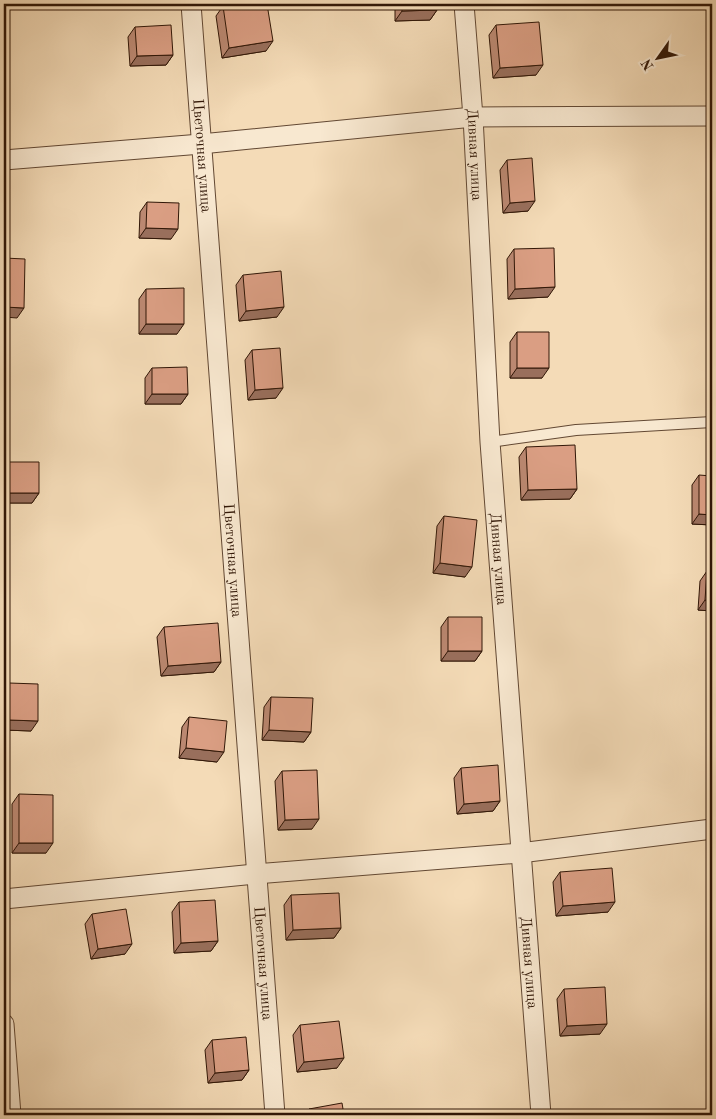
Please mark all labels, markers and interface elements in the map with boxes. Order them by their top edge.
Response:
north arrow [634,32,684,82]
text: N [639,56,657,73]
street label: Цветочная улица [189,98,213,214]
street label: Дивная улица [463,108,483,202]
street label: Цветочная улица [220,503,243,619]
street label: Дивная улица [486,512,508,606]
street label: Цветочная улица [250,906,274,1021]
street label: Дивная улица [517,916,539,1010]

